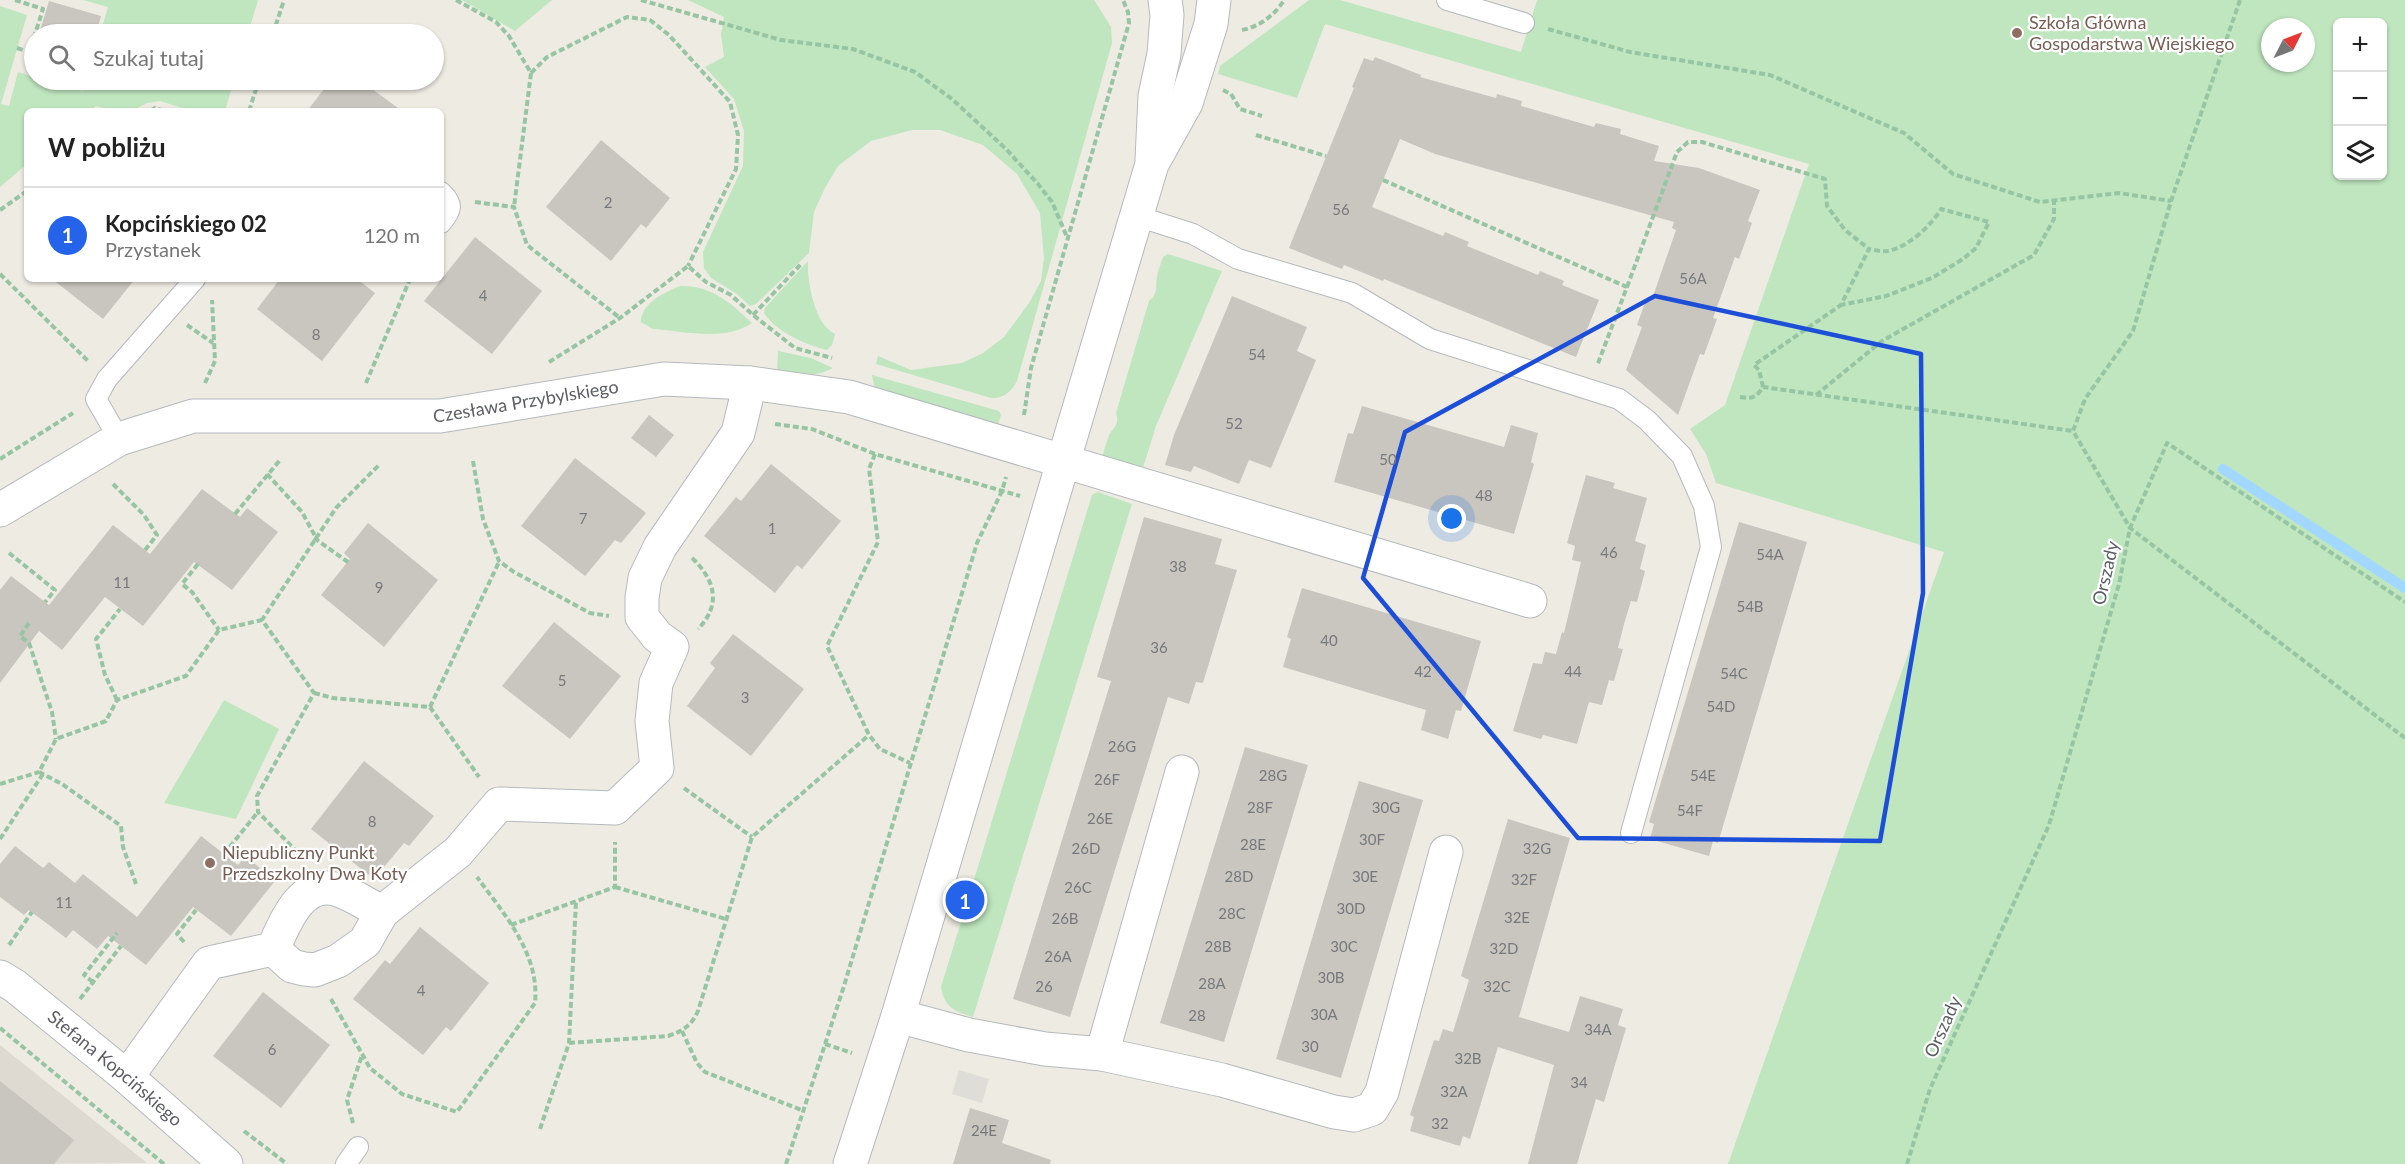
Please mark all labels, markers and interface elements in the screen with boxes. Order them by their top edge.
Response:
place label: Szkoła Główna Gospodarstwa Wiejskiego [2029,11,2234,54]
north arrow [2261,18,2315,72]
map controls [2333,18,2387,180]
button: + [2333,18,2387,72]
search box [24,24,444,90]
marker: Szkoła Główna Gospodarstwa Wiejskiego [2010,26,2024,40]
icon: search [45,41,78,74]
text: Szukaj tutaj [93,44,204,71]
button: − [2333,72,2387,126]
button: layers [2333,126,2387,180]
text: W pobliżu [48,131,166,163]
house number: 2 [604,193,612,211]
house number: 56 [1332,200,1350,218]
text: Kopcińskiego 02 [105,210,267,237]
text: 1 [62,223,73,247]
text: 120 m [364,223,420,247]
text: Przystanek [105,237,201,261]
house number: 56A [1679,269,1708,287]
house number: 4 [479,286,488,304]
house number: 8 [312,325,320,343]
house number: 54 [1248,345,1266,363]
street label: Czesława Przybylskiego [433,375,620,426]
house number: 52 [1225,414,1243,432]
house number: 50 [1379,450,1397,468]
house number: 48 [1475,486,1493,504]
your location [1437,504,1466,533]
house number: 7 [579,509,588,527]
house number: 1 [768,519,776,537]
street label: Orszady [2087,538,2123,607]
house number: 46 [1600,543,1618,561]
house number: 54A [1756,545,1785,563]
house number: 38 [1169,557,1187,575]
house number: 11 [113,573,131,591]
house number: 9 [375,578,383,596]
house number: 54B [1736,597,1764,615]
house number: 40 [1320,631,1338,649]
house number: 36 [1150,638,1168,656]
house number: 42 [1414,662,1432,680]
house number: 44 [1564,662,1582,680]
house number: 54C [1720,664,1748,682]
house number: 5 [558,671,566,689]
house number: 3 [741,688,749,706]
house number: 54D [1707,697,1735,715]
house number: 26G [1108,737,1136,755]
house number: 28G [1259,766,1287,784]
house number: 54E [1690,766,1716,784]
house number: 26F [1094,770,1120,788]
house number: 28F [1247,798,1273,816]
house number: 30G [1372,798,1400,816]
house number: 54F [1677,801,1703,819]
house number: 26E [1087,809,1113,827]
house number: 8 [368,812,376,830]
house number: 30F [1359,830,1385,848]
house number: 28E [1240,835,1266,853]
house number: 26D [1072,839,1100,857]
house number: 32G [1523,839,1551,857]
place label: Niepubliczny Punkt Przedszkolny Dwa Koty [222,841,408,884]
marker: Niepubliczny Punkt Przedszkolny Dwa Koty [203,856,217,870]
house number: 28D [1225,867,1253,885]
house number: 30E [1352,867,1378,885]
house number: 32F [1511,870,1537,888]
pin: 1 [946,878,984,922]
house number: 26C [1064,878,1092,896]
house number: 11 [55,893,73,911]
house number: 30D [1337,899,1365,917]
house number: 28C [1218,904,1246,922]
house number: 32E [1504,908,1530,926]
house number: 26B [1051,909,1079,927]
house number: 28B [1204,937,1232,955]
house number: 30C [1330,937,1358,955]
house number: 32D [1490,939,1518,957]
house number: 26A [1044,947,1073,965]
house number: 30B [1317,968,1345,986]
house number: 28A [1198,974,1227,992]
house number: 26 [1035,977,1053,995]
house number: 32C [1483,977,1511,995]
house number: 4 [417,981,426,999]
street label: Orszady [1919,992,1966,1061]
street label: Stefana Kopcińskiego [44,1005,187,1130]
house number: 30A [1310,1005,1339,1023]
house number: 28 [1188,1006,1206,1024]
house number: 34A [1584,1020,1613,1038]
house number: 30 [1301,1037,1319,1055]
house number: 6 [268,1040,277,1058]
house number: 32B [1454,1049,1482,1067]
house number: 34 [1570,1073,1588,1091]
house number: 32A [1440,1082,1469,1100]
house number: 32 [1431,1114,1449,1132]
house number: 24E [971,1121,997,1139]

